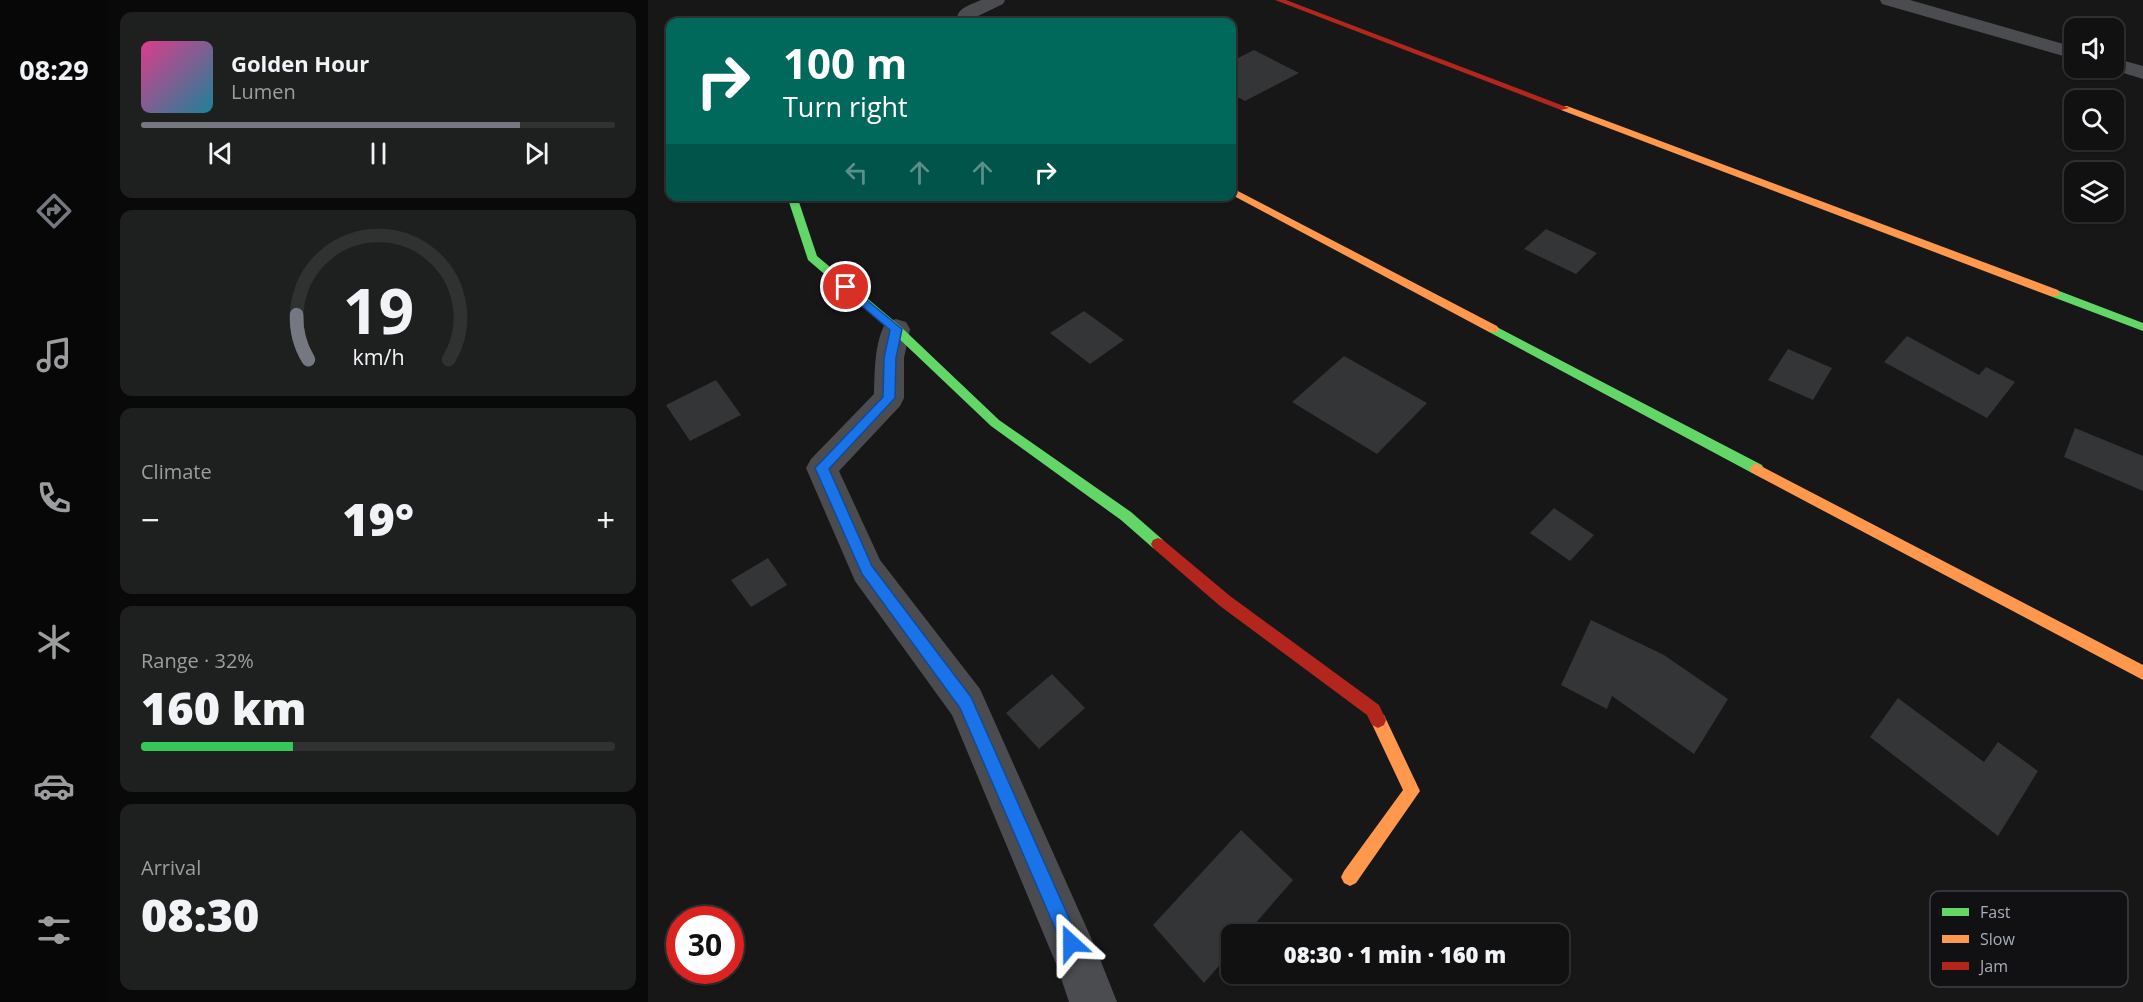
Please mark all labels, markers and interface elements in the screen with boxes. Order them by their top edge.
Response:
map controls [2064,18,2124,222]
button: sound [2064,18,2124,78]
text: 100 m [783,34,907,91]
icon: right [684,42,762,120]
text: Golden Hour [231,48,369,78]
text: 08:29 [19,51,89,88]
text: Lumen [231,78,296,105]
text: Turn right [783,88,908,125]
button: search [2064,90,2124,150]
icon: previous [204,137,237,170]
icon: pause [362,137,395,170]
icon: next [520,137,553,170]
icon: left [840,156,873,189]
icon: ahead [903,156,936,189]
icon: ahead [966,156,999,189]
icon: right [1029,156,1062,189]
button: layers [2064,162,2124,222]
icon: directions [33,190,75,232]
pin [820,261,871,312]
text: 19 [342,267,414,352]
icon: arrive [829,270,862,303]
icon: music [33,334,75,376]
text: km/h [352,342,404,371]
text: Climate [141,458,212,485]
icon: phone [33,477,75,519]
text: 19° [342,488,414,549]
text: − [141,497,160,542]
text: + [596,497,615,542]
icon: climate [33,621,75,663]
text: Range · 32% [141,647,254,674]
text: 160 km [141,677,306,738]
icon: car [33,765,75,807]
text: Arrival [141,854,201,881]
text: 08:30 [141,884,259,945]
legend [1930,891,2128,987]
text: Fast [1980,901,2011,923]
speed limit sign: 30 [666,906,744,984]
icon: filters [33,909,75,951]
position arrow [1039,911,1103,975]
text: Slow [1980,928,2015,950]
text: 08:30 · 1 min · 160 m [1284,939,1506,969]
text: Jam [1978,955,2008,977]

